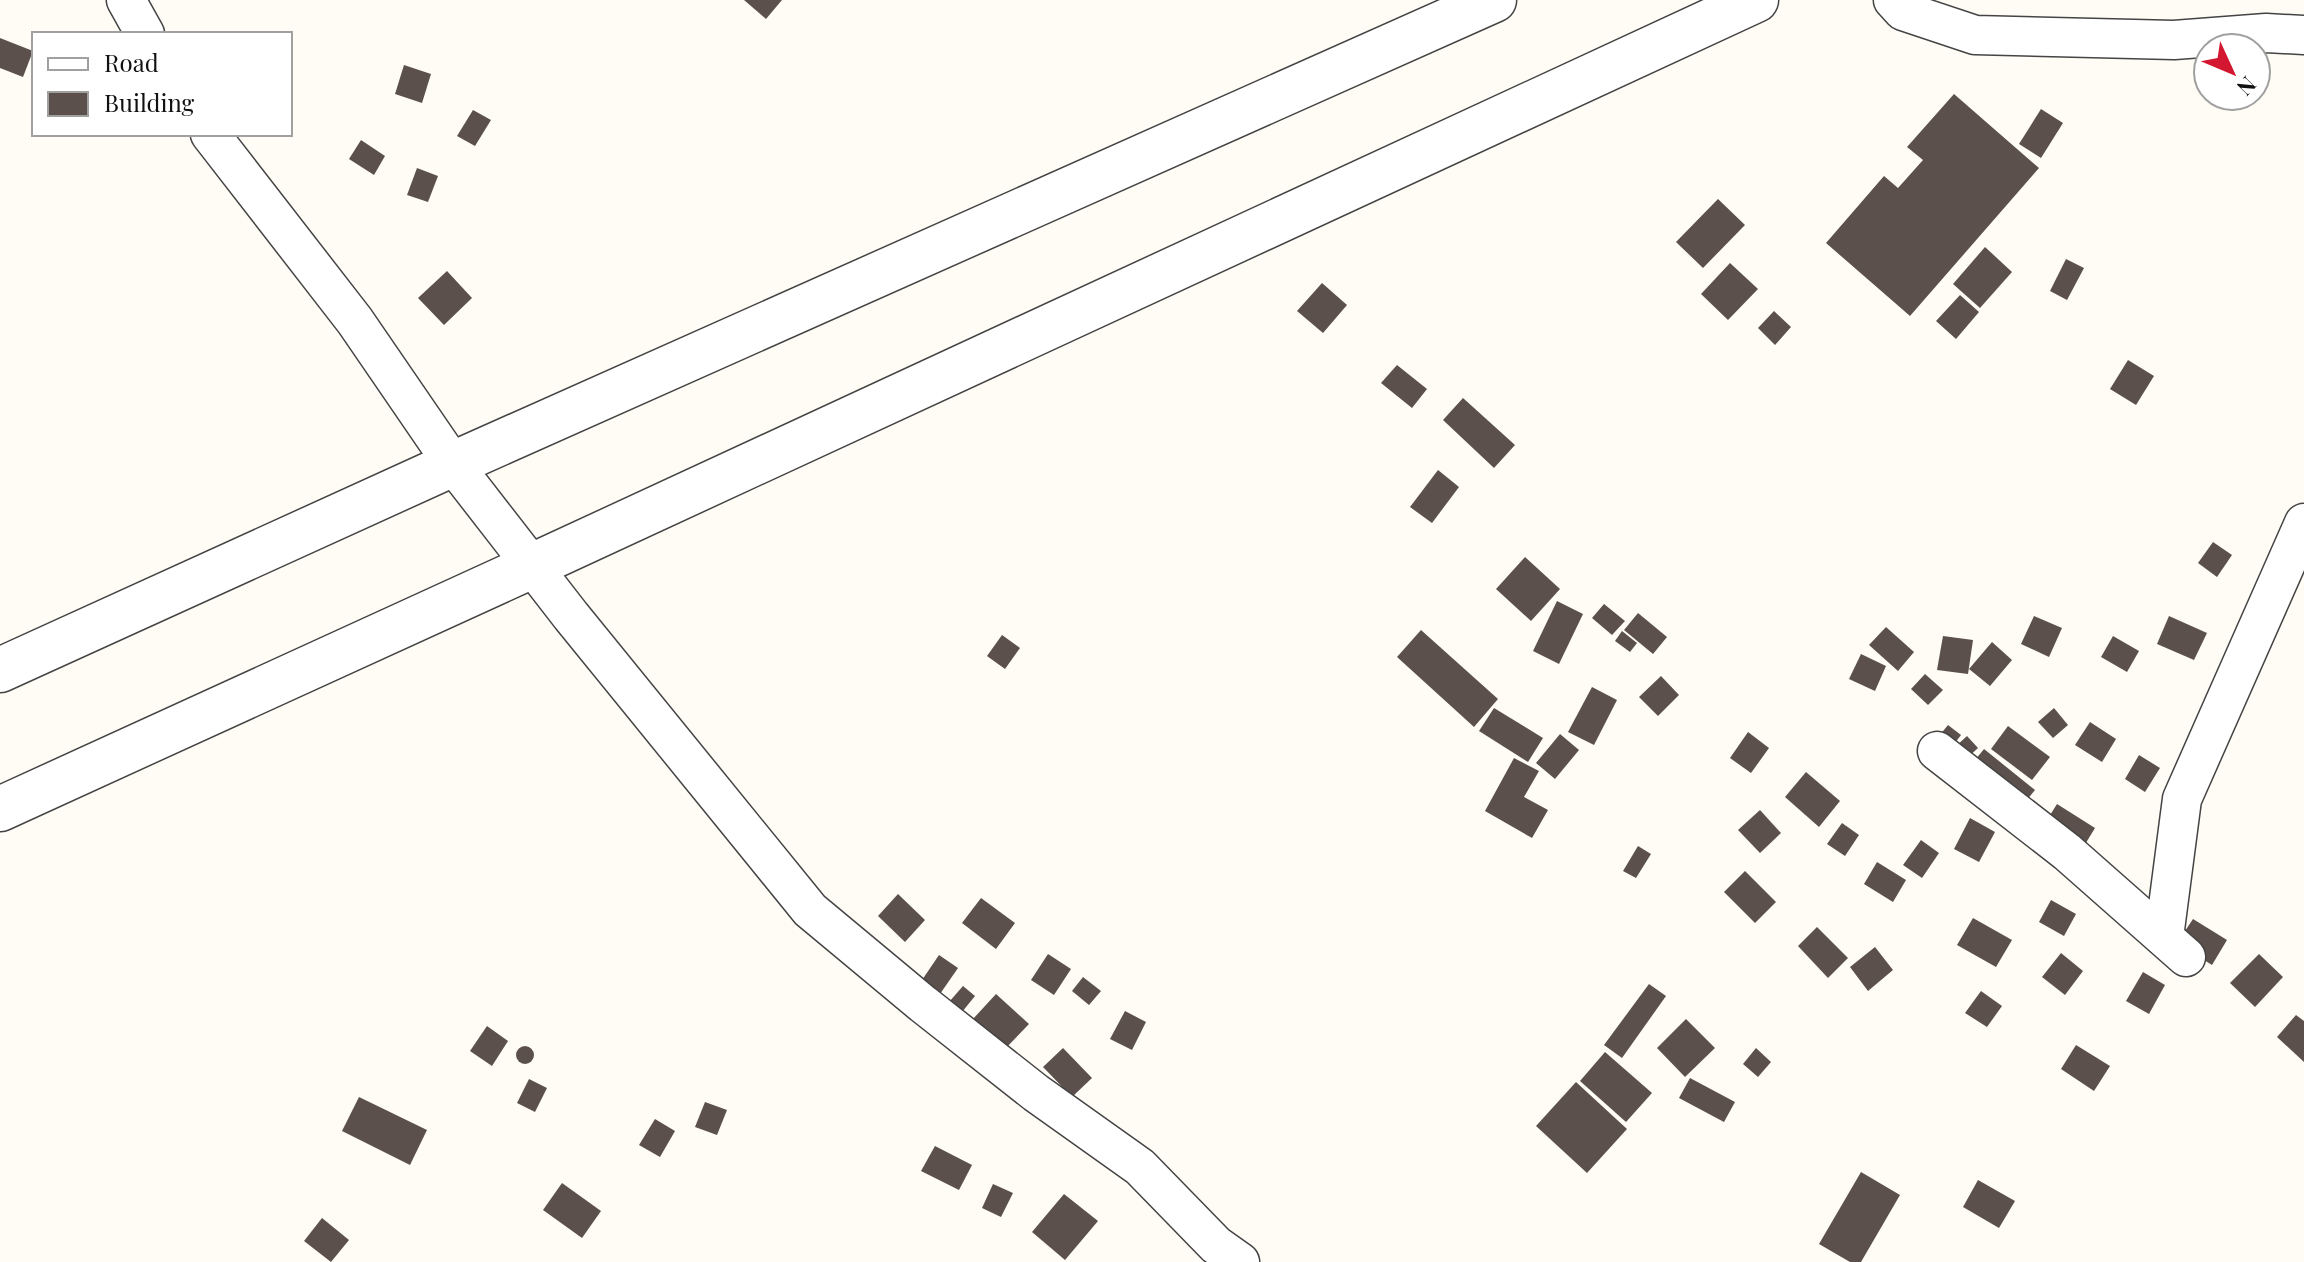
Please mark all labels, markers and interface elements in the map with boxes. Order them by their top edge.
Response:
legend [32,32,292,136]
north arrow [2192,32,2272,112]
text: Road [104,46,159,78]
text: N [2231,70,2263,103]
text: Building [104,86,195,118]

